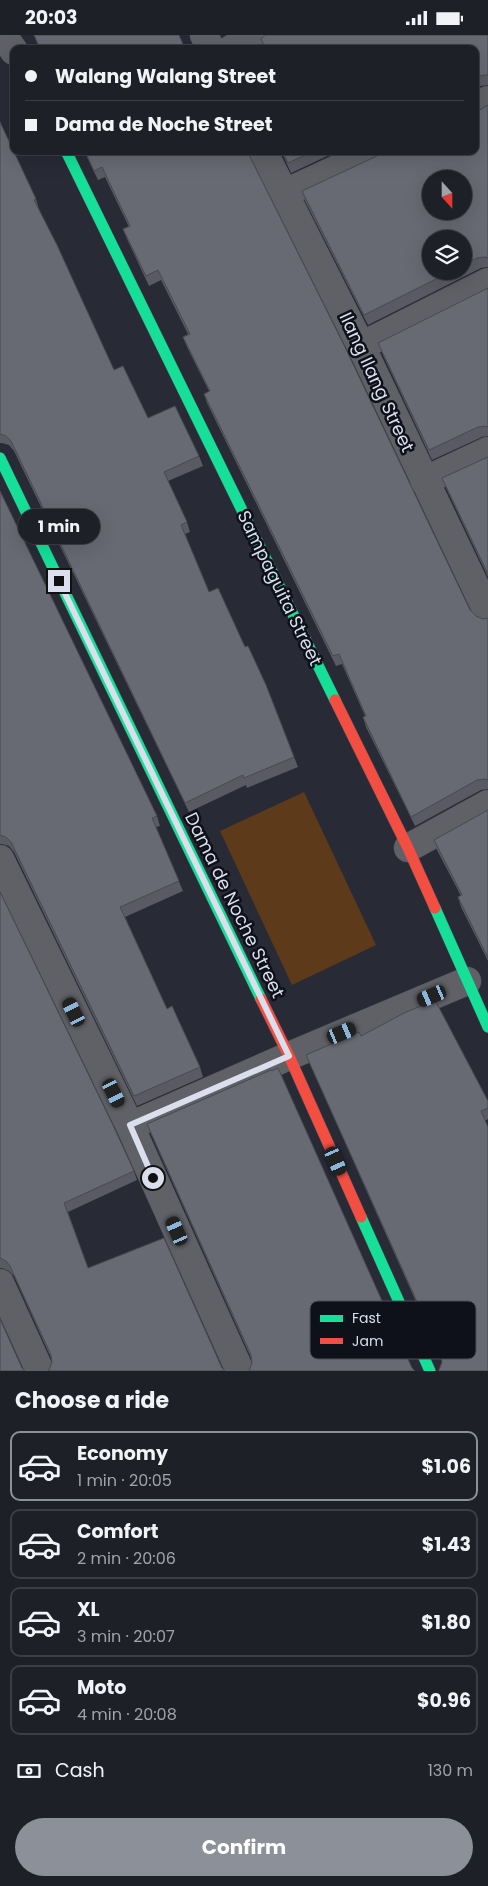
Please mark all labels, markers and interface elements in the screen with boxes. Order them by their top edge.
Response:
text: 20:03 [25,4,78,31]
text: Walang Walang Street [55,63,276,90]
text: Dama de Noche Street [55,111,272,138]
north arrow [422,170,472,220]
map controls [422,170,472,280]
button: layers [422,230,472,280]
street label: Ilang Ilang Street [334,308,420,456]
street label: Sampaguita Street [232,506,328,670]
callout: 1 min [18,509,100,543]
text: 1 min [38,515,80,538]
route end [48,570,70,592]
street label: Dama de Noche Street [179,808,291,1002]
car [415,983,448,1009]
car [60,995,87,1029]
car [325,1020,358,1046]
car [100,1076,127,1110]
car [323,1144,348,1178]
route start [142,1167,164,1189]
car [164,1214,189,1248]
legend [310,1301,476,1359]
text: Fast [352,1308,381,1328]
text: Jam [352,1331,383,1351]
text: Choose a ride [15,1385,169,1416]
text: Economy [77,1440,168,1467]
icon: car [17,1444,62,1489]
text: $1.06 [422,1453,471,1480]
text: 1 min · 20:05 [77,1469,172,1492]
text: Comfort [77,1518,159,1545]
icon: car [17,1522,62,1567]
text: $1.43 [422,1531,471,1558]
text: 2 min · 20:06 [77,1547,176,1570]
text: XL [77,1596,100,1623]
icon: car [17,1600,62,1645]
text: $1.80 [421,1609,471,1636]
text: 3 min · 20:07 [77,1625,175,1648]
text: Moto [77,1674,126,1701]
icon: car [17,1678,62,1723]
text: $0.96 [417,1687,471,1714]
text: 4 min · 20:08 [77,1703,177,1726]
icon: cash [15,1757,43,1785]
text: Cash [55,1757,105,1784]
text: 130 m [428,1759,473,1782]
button: Confirm [15,1818,473,1876]

